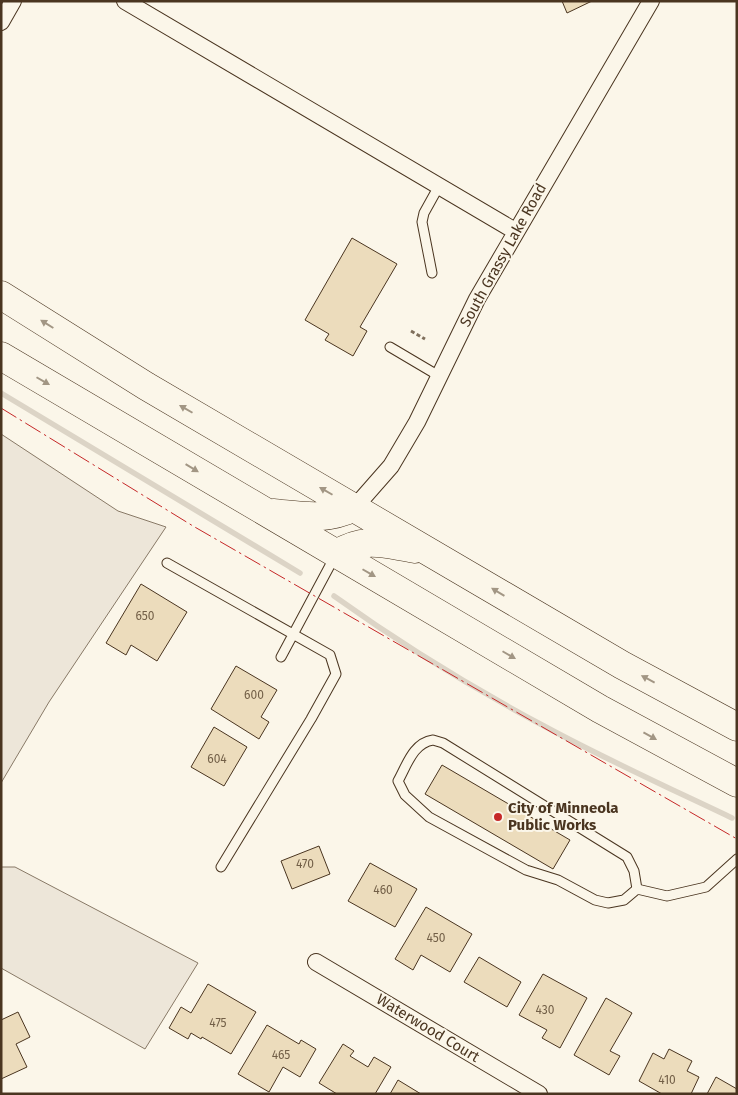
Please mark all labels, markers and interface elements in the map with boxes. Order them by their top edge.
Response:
street label: South Grassy Lake Road [456,180,550,330]
one-way arrow [41,319,54,329]
one-way arrow [37,376,50,385]
one-way arrow [180,404,193,413]
one-way arrow [186,464,199,473]
one-way arrow [320,486,333,495]
one-way arrow [362,568,375,577]
one-way arrow [491,587,504,596]
house number: 650 [135,609,155,623]
one-way arrow [502,651,515,660]
one-way arrow [640,675,655,683]
house number: 600 [244,688,264,702]
one-way arrow [643,732,656,741]
house number: 604 [207,752,227,766]
place label: City of Minneola Public Works [508,799,619,834]
marker: City of Minneola Public Works [492,811,504,823]
house number: 470 [296,857,314,871]
house number: 460 [373,883,393,897]
house number: 450 [427,931,446,945]
street label: Waterwood Court [373,990,483,1066]
house number: 430 [536,1003,555,1017]
house number: 475 [209,1016,227,1030]
house number: 465 [272,1048,290,1062]
house number: 410 [658,1073,676,1087]

